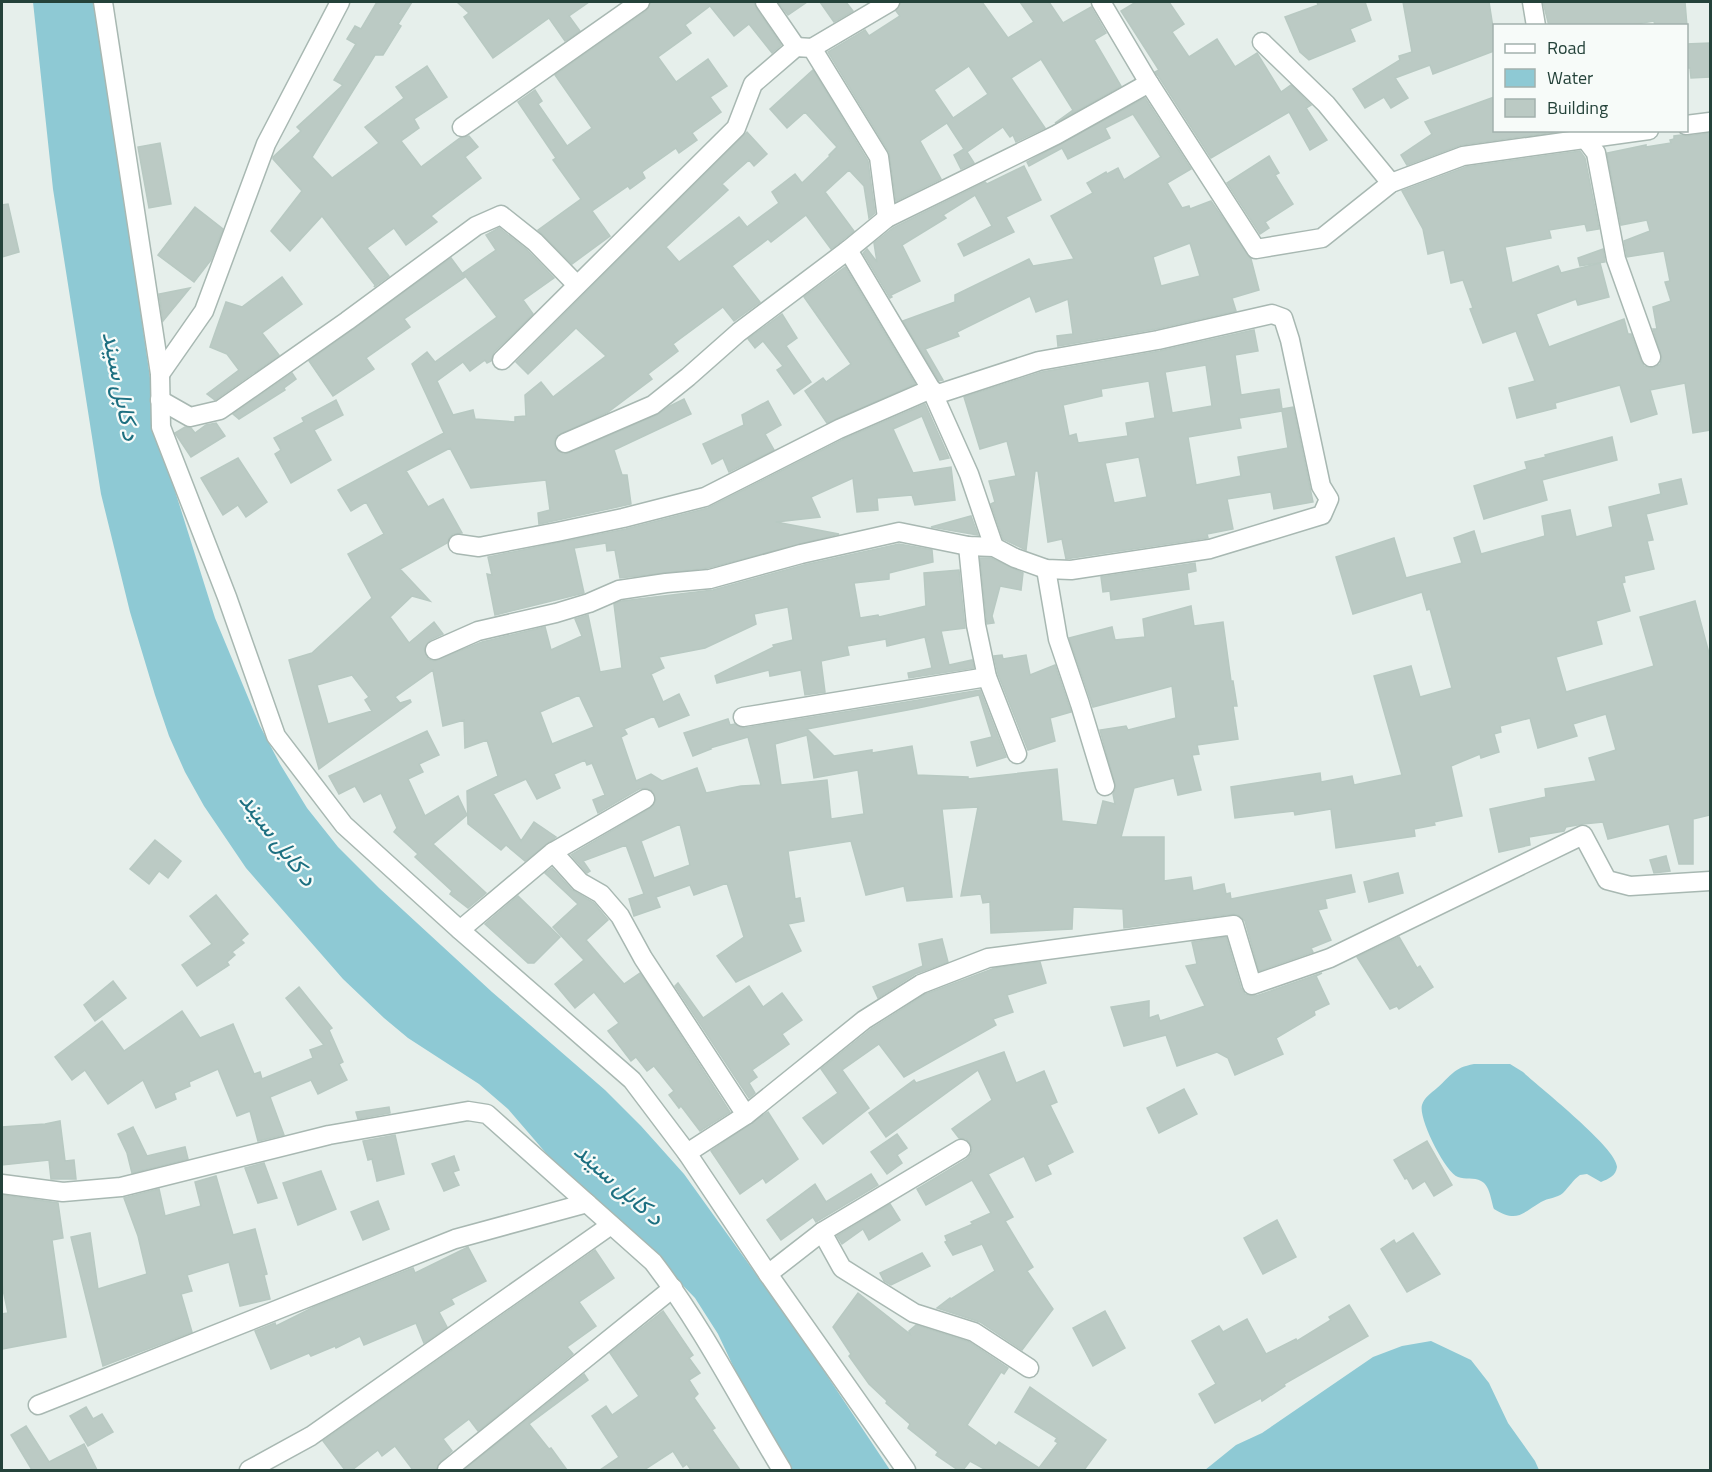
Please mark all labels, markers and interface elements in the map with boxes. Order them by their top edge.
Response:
legend [1493,24,1688,132]
text: Road [1547,34,1586,61]
text: Water [1547,64,1593,91]
text: Building [1547,94,1608,121]
water label: د کابل سيند [94,328,150,444]
water label: د کابل سيند [231,783,327,894]
water label: د کابل سيند [567,1133,673,1234]

